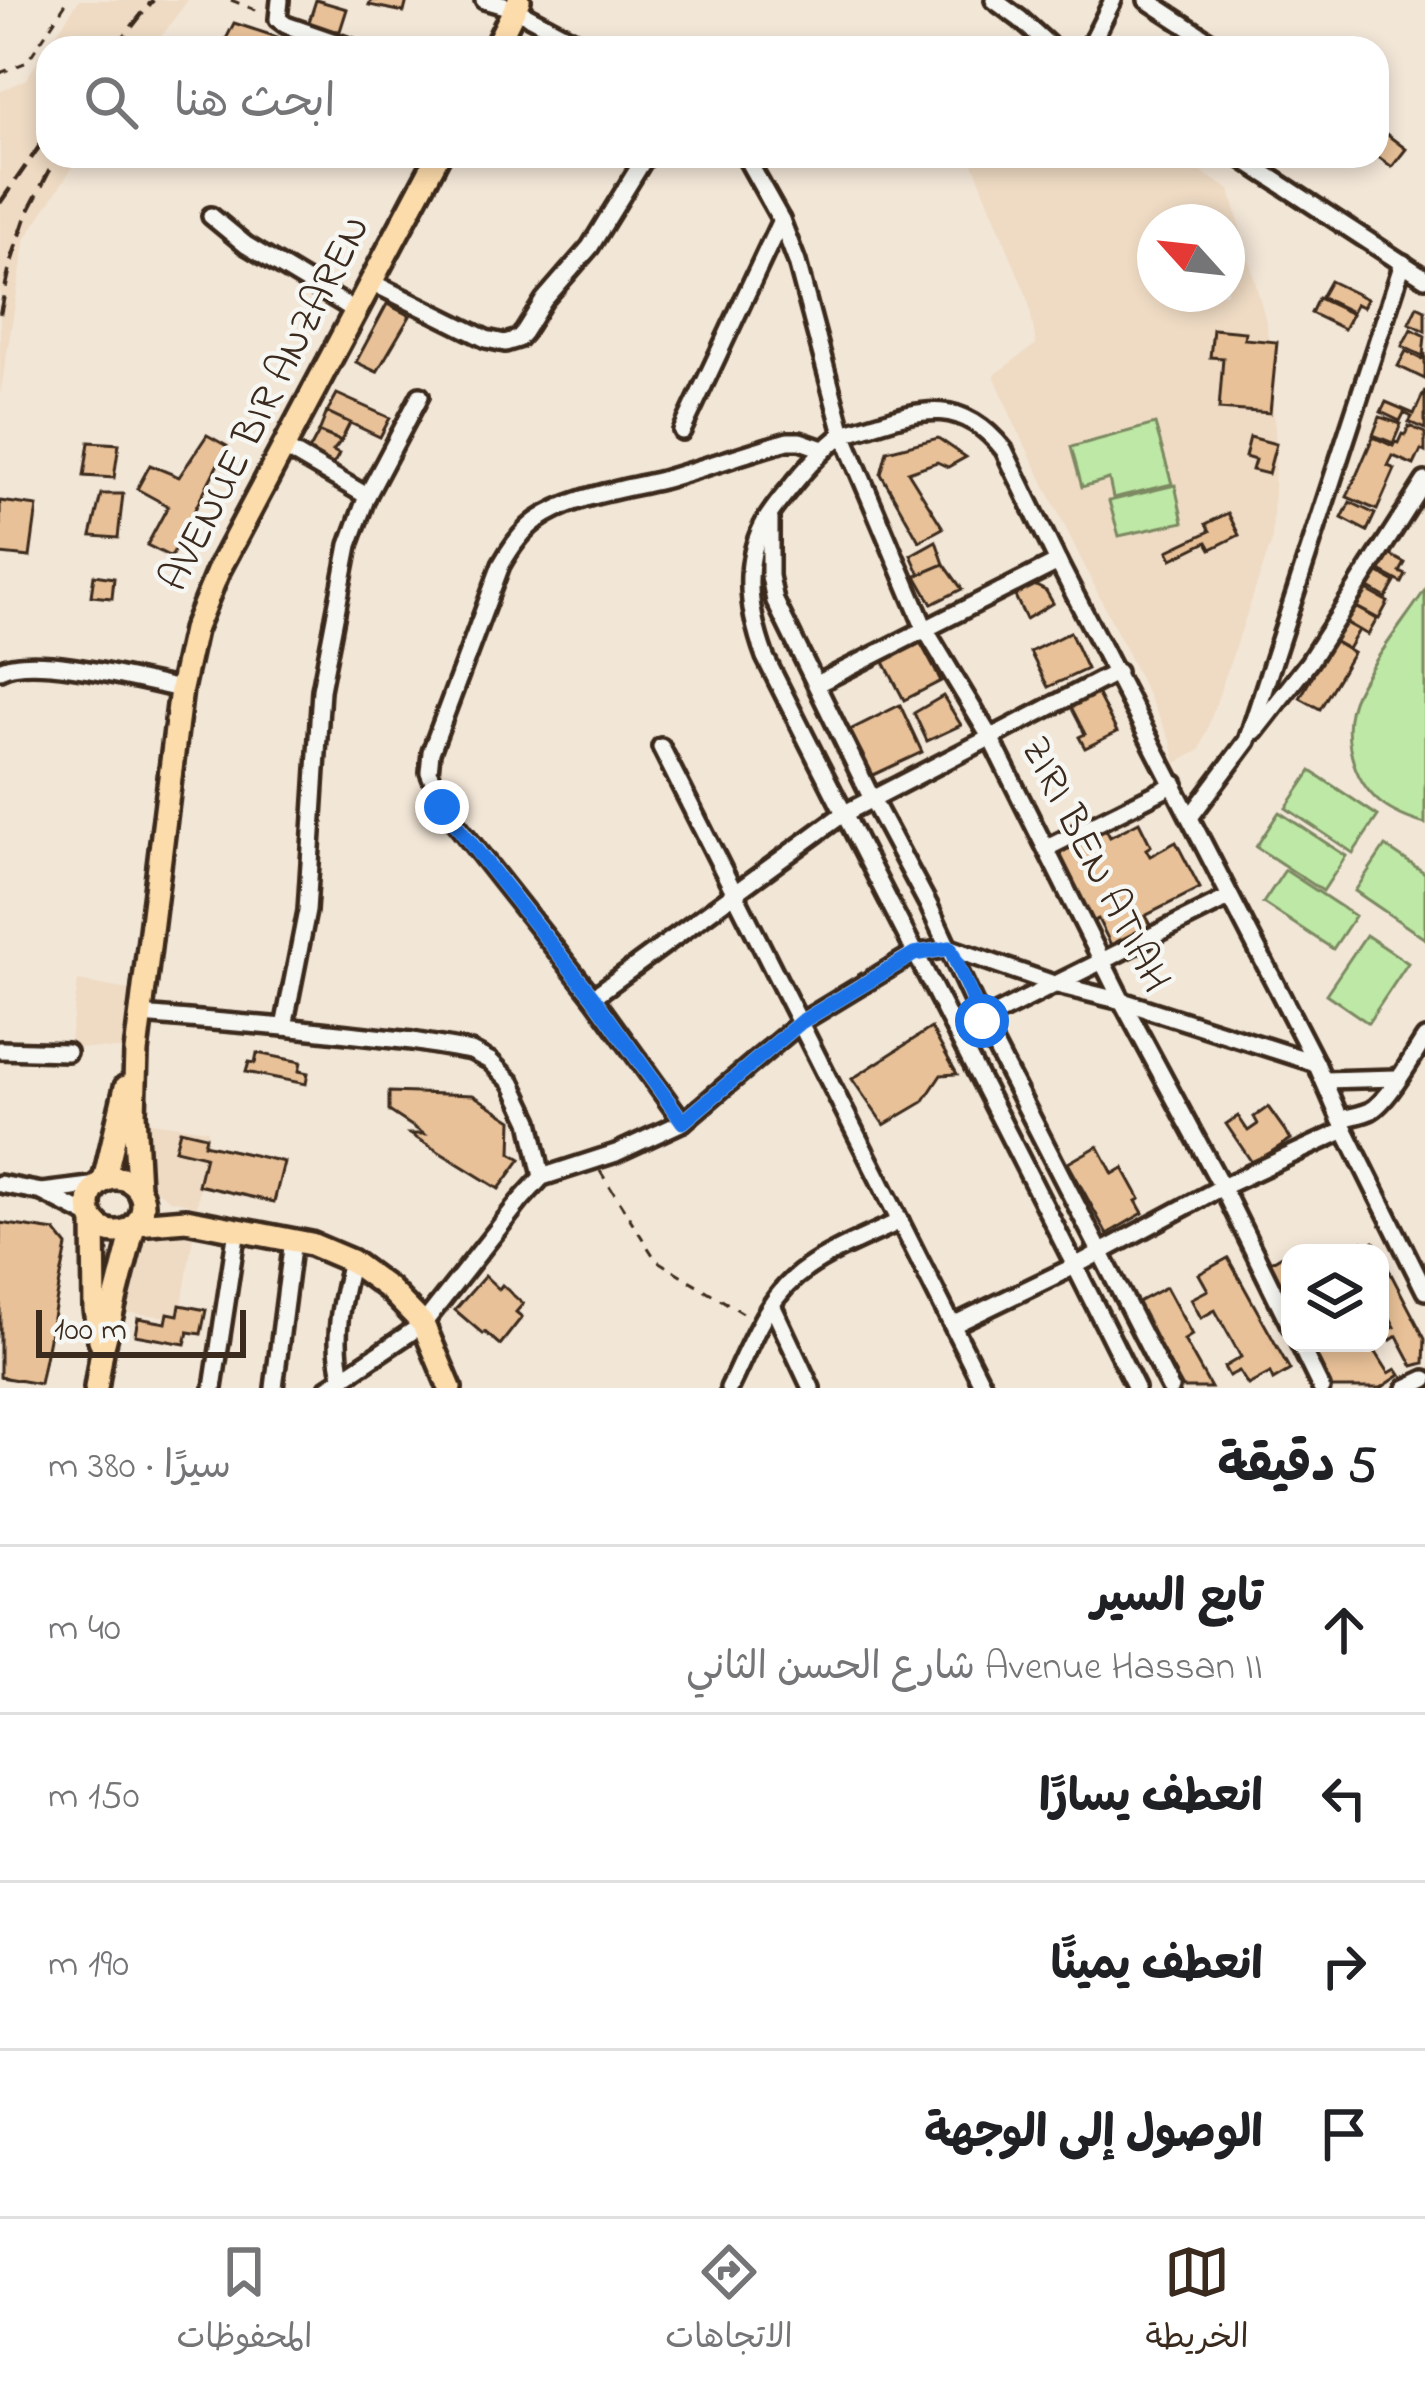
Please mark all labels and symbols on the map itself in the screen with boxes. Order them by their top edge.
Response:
north arrow [1137,204,1245,312]
street label: AVENUE BIR ANZAREN [145,205,387,603]
street label: ZIRI BEN ATIAH [1003,726,1185,1004]
route end [415,780,469,834]
route start [955,994,1009,1048]
scale bar [36,1304,246,1357]

